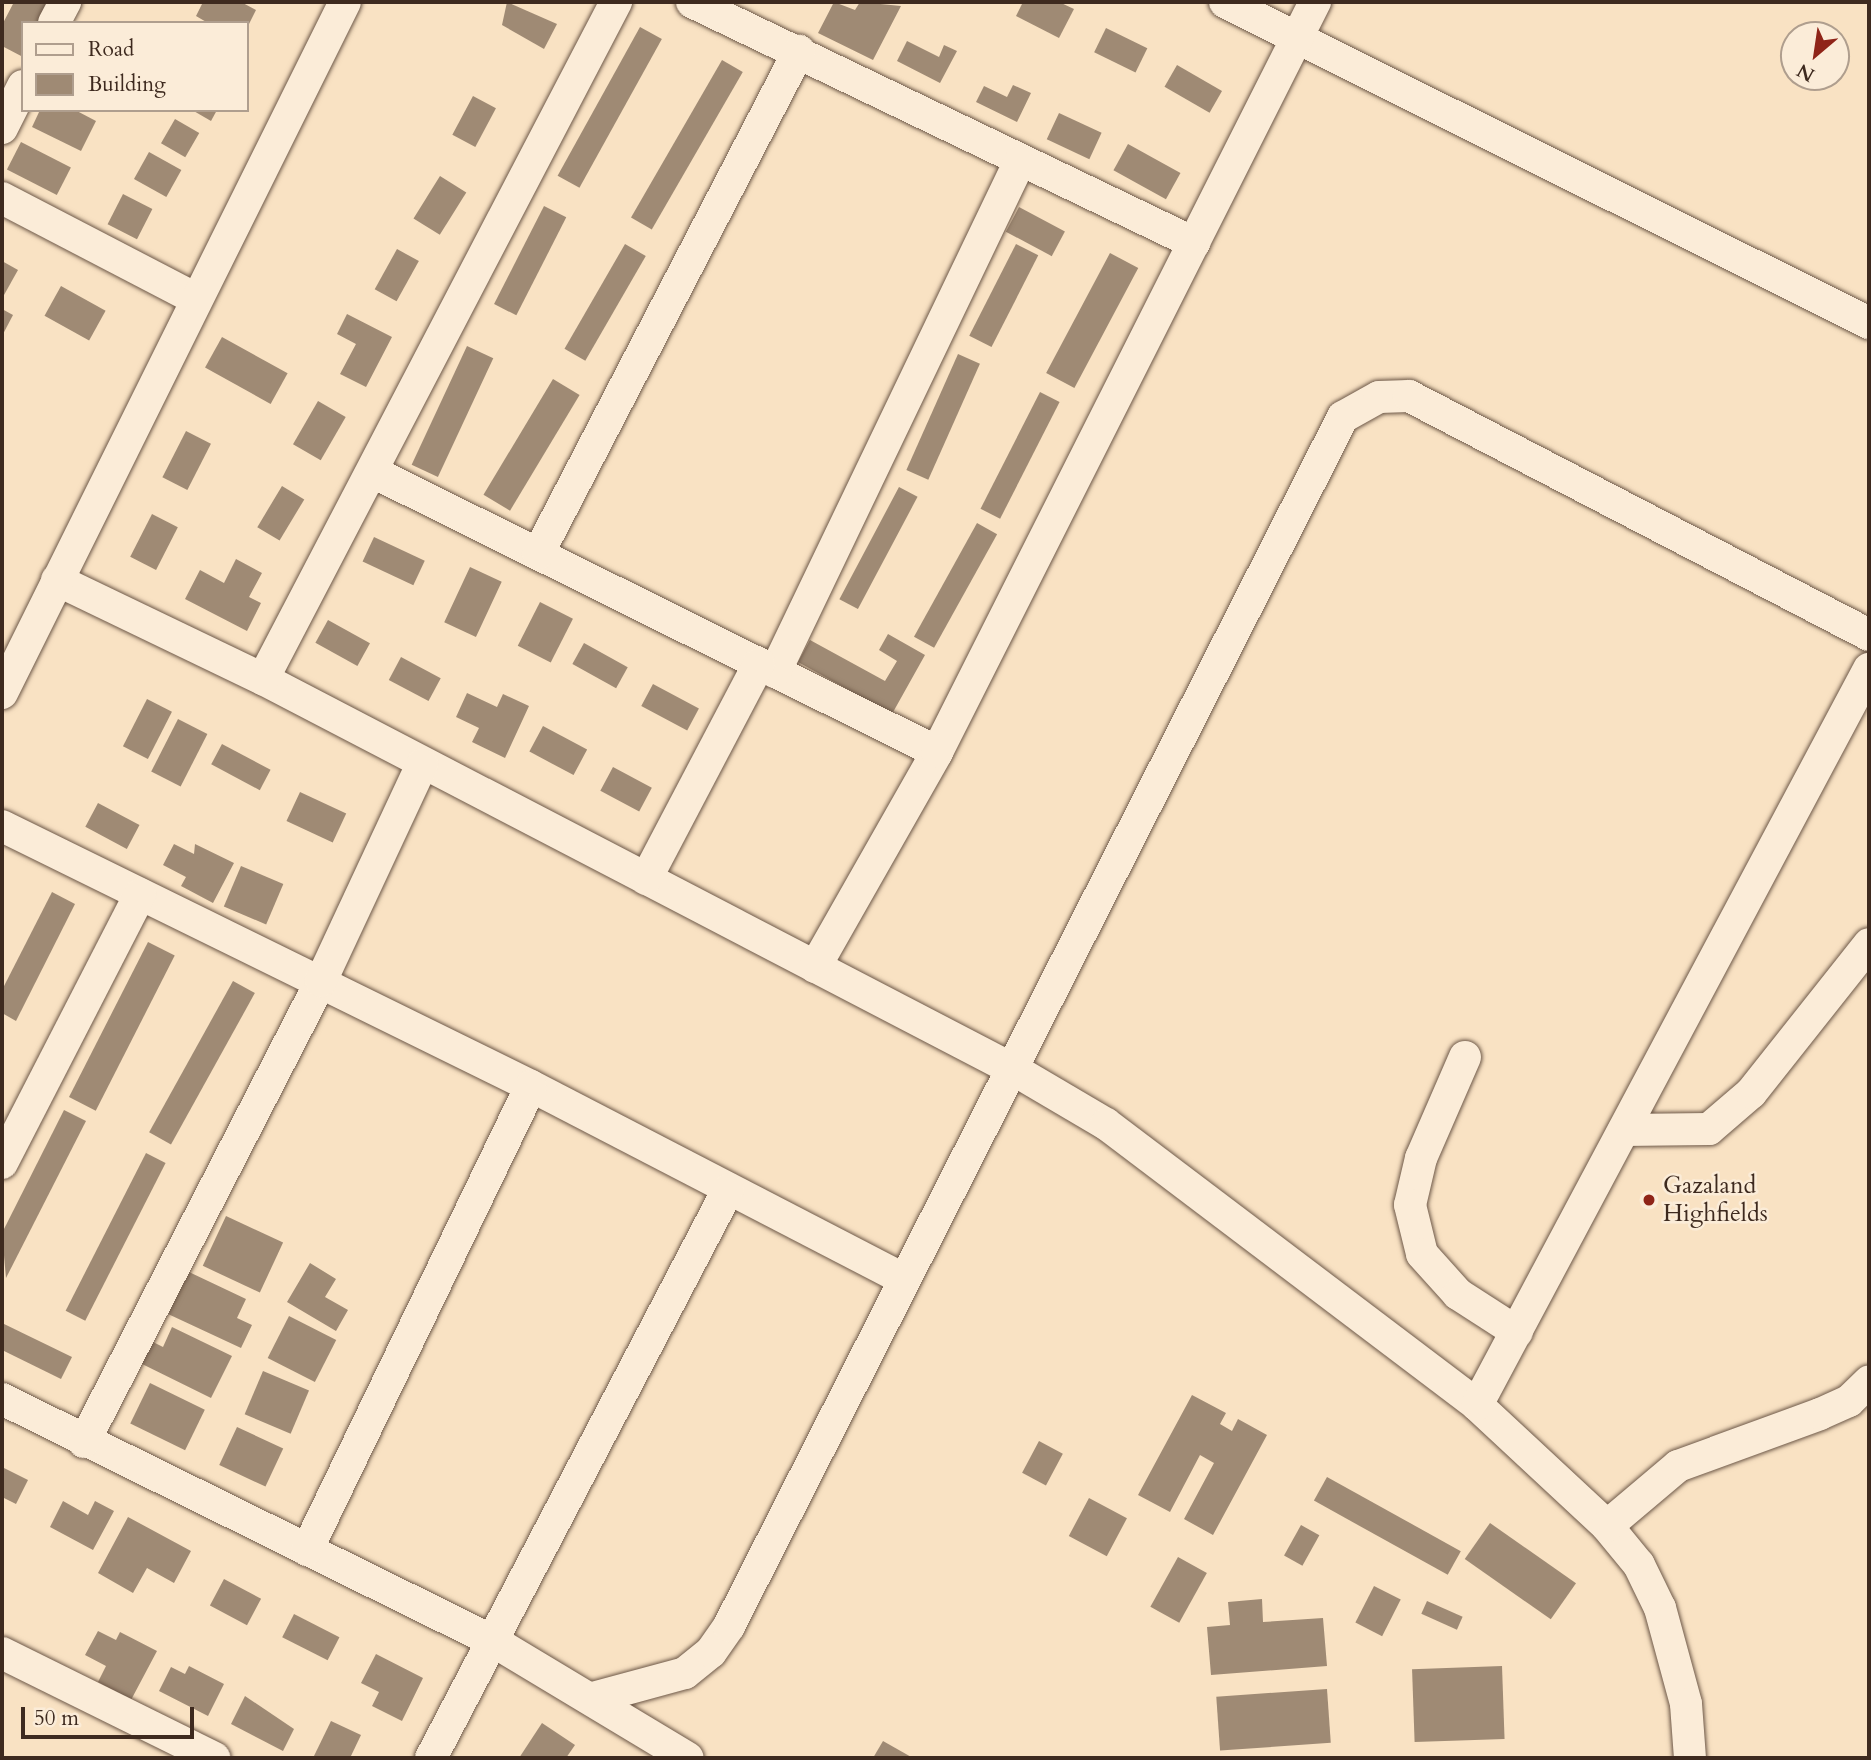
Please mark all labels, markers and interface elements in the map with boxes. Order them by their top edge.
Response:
legend [21,21,248,112]
north arrow [1780,21,1850,91]
text: Road [88,35,134,64]
text: N [1792,57,1819,88]
text: Building [88,70,166,99]
place label: Gazaland Highfields [1663,1172,1768,1228]
marker: Gazaland Highfields [1641,1192,1657,1208]
scale bar [24,1694,198,1738]
text: 50 m [34,1704,79,1733]

